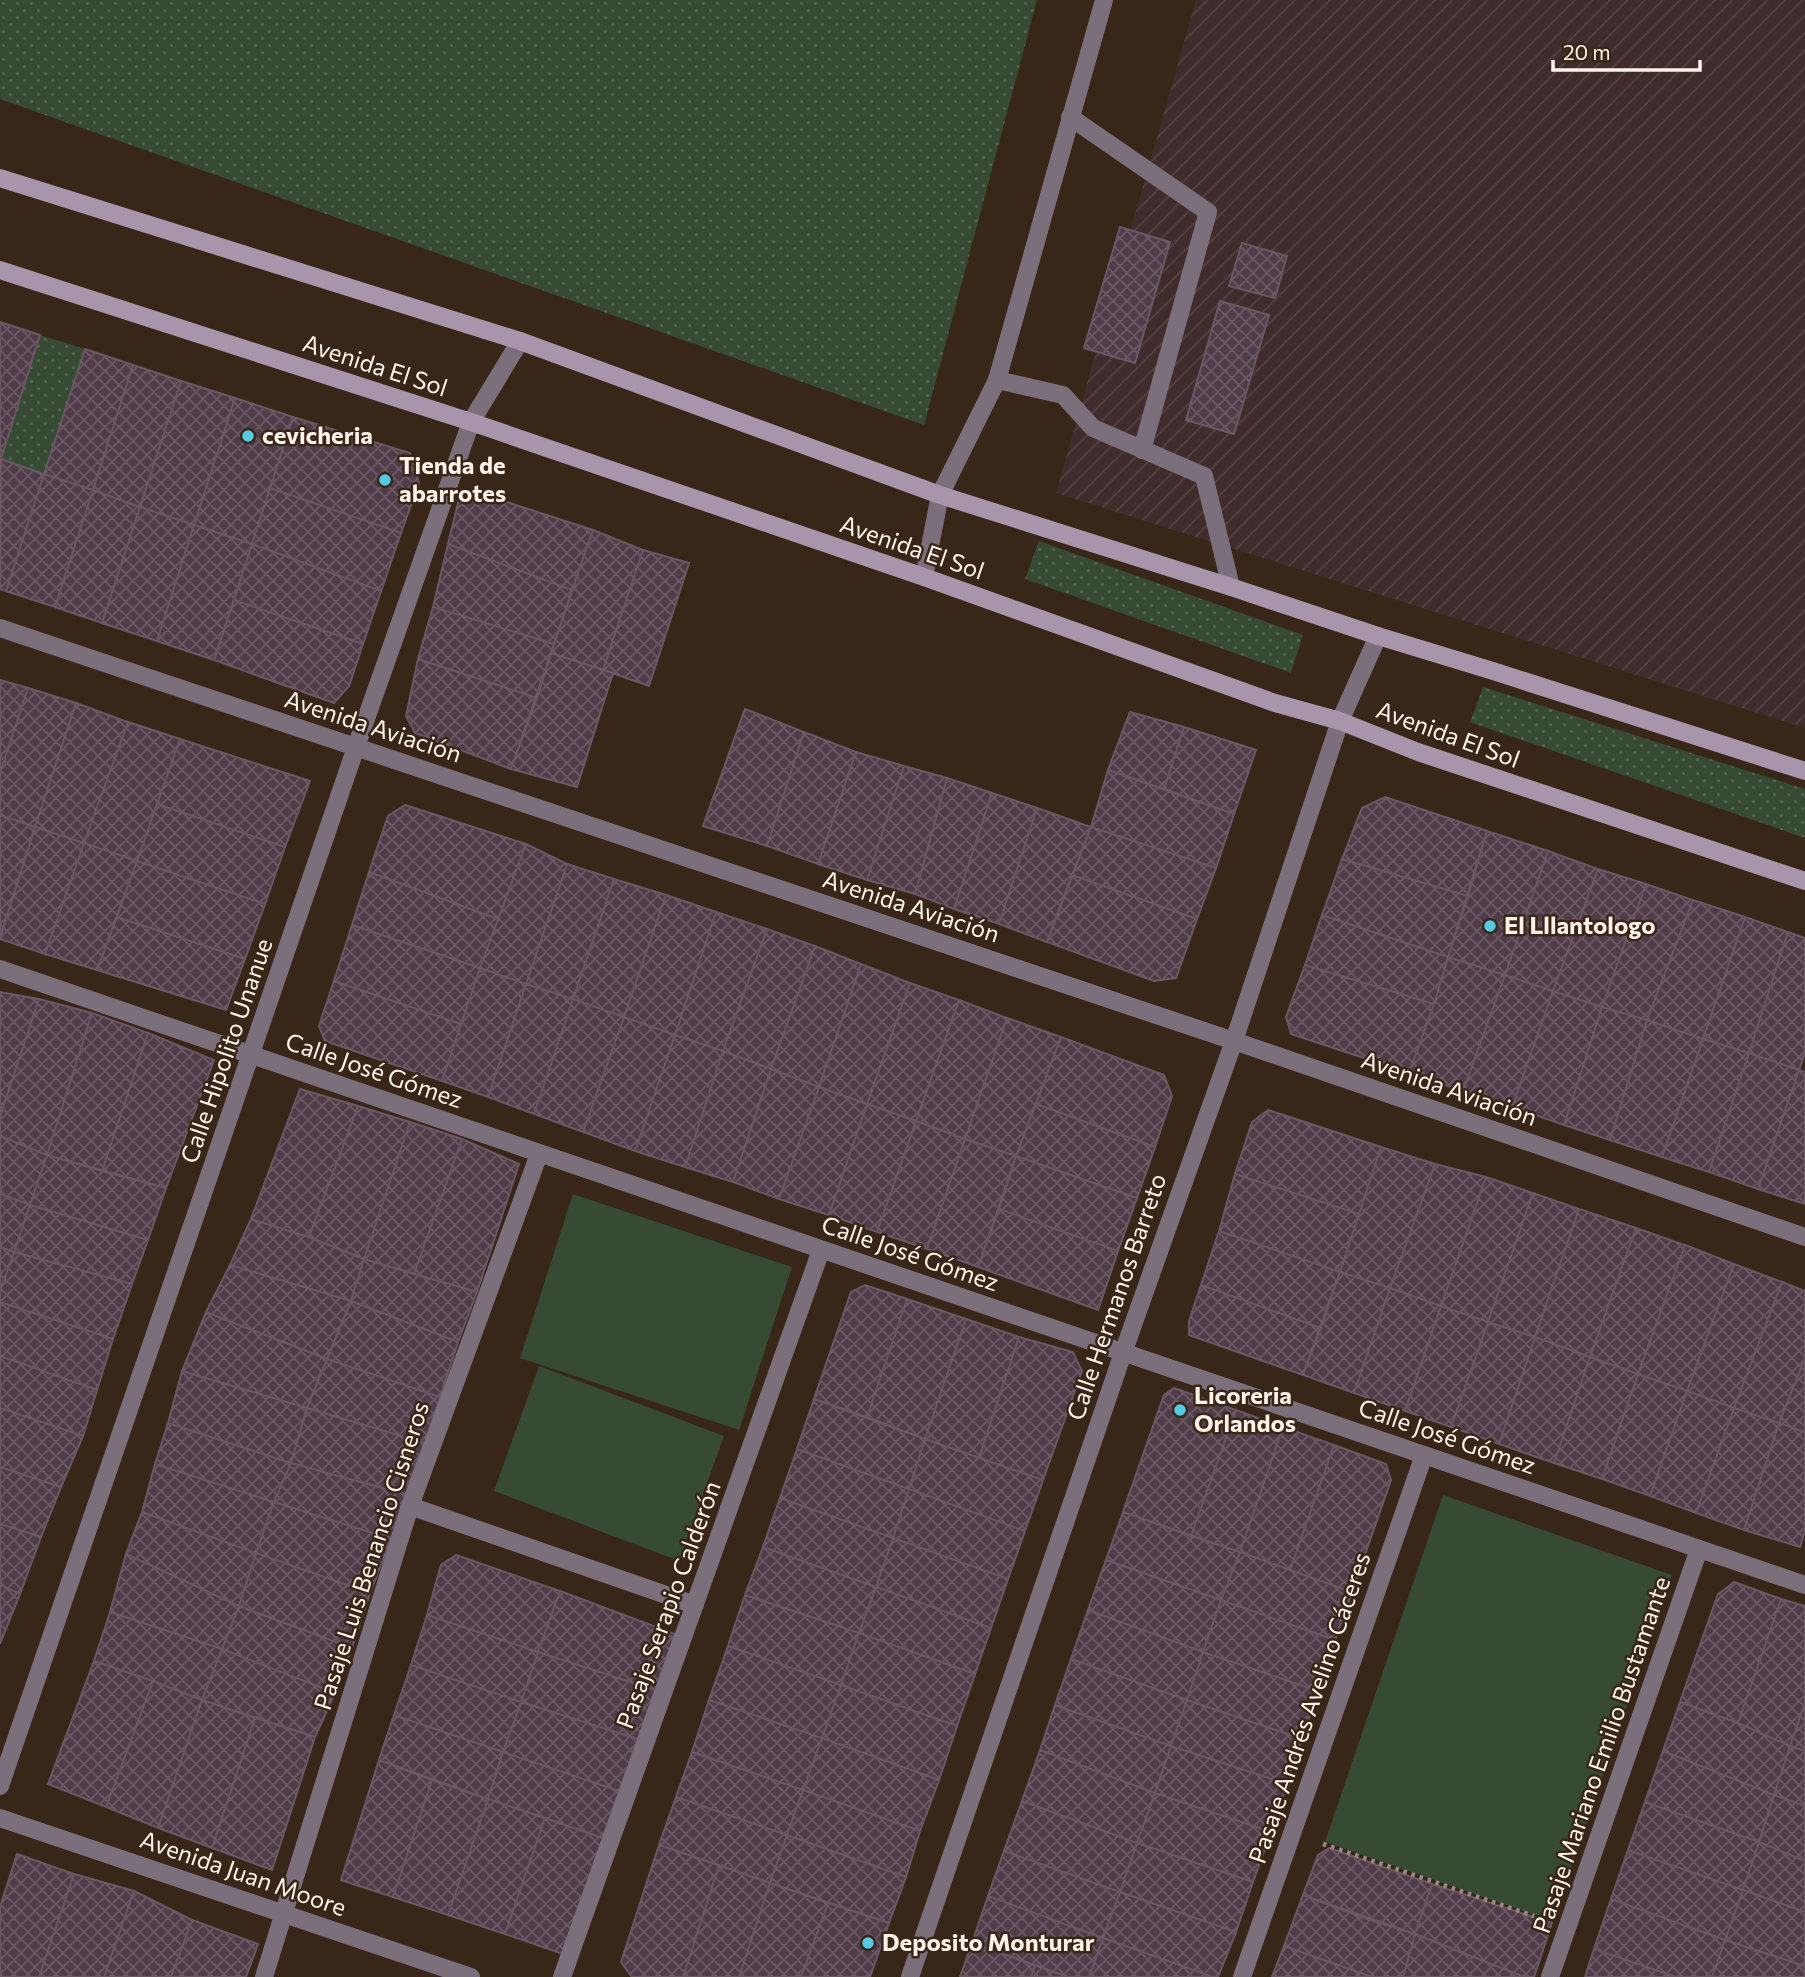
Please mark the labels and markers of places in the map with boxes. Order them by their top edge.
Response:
place label: cevicheria [262,420,373,449]
marker: cevicheria [240,428,256,444]
place label: Tienda de abarrotes [399,450,506,507]
marker: Tienda de abarrotes [377,472,393,488]
place label: El Lllantologo [1504,910,1656,939]
marker: El Lllantologo [1482,918,1498,934]
place label: Licoreria Orlandos [1194,1380,1296,1437]
marker: Licoreria Orlandos [1172,1402,1188,1418]
place label: Deposito Monturar [882,1927,1095,1956]
marker: Deposito Monturar [860,1935,876,1951]

